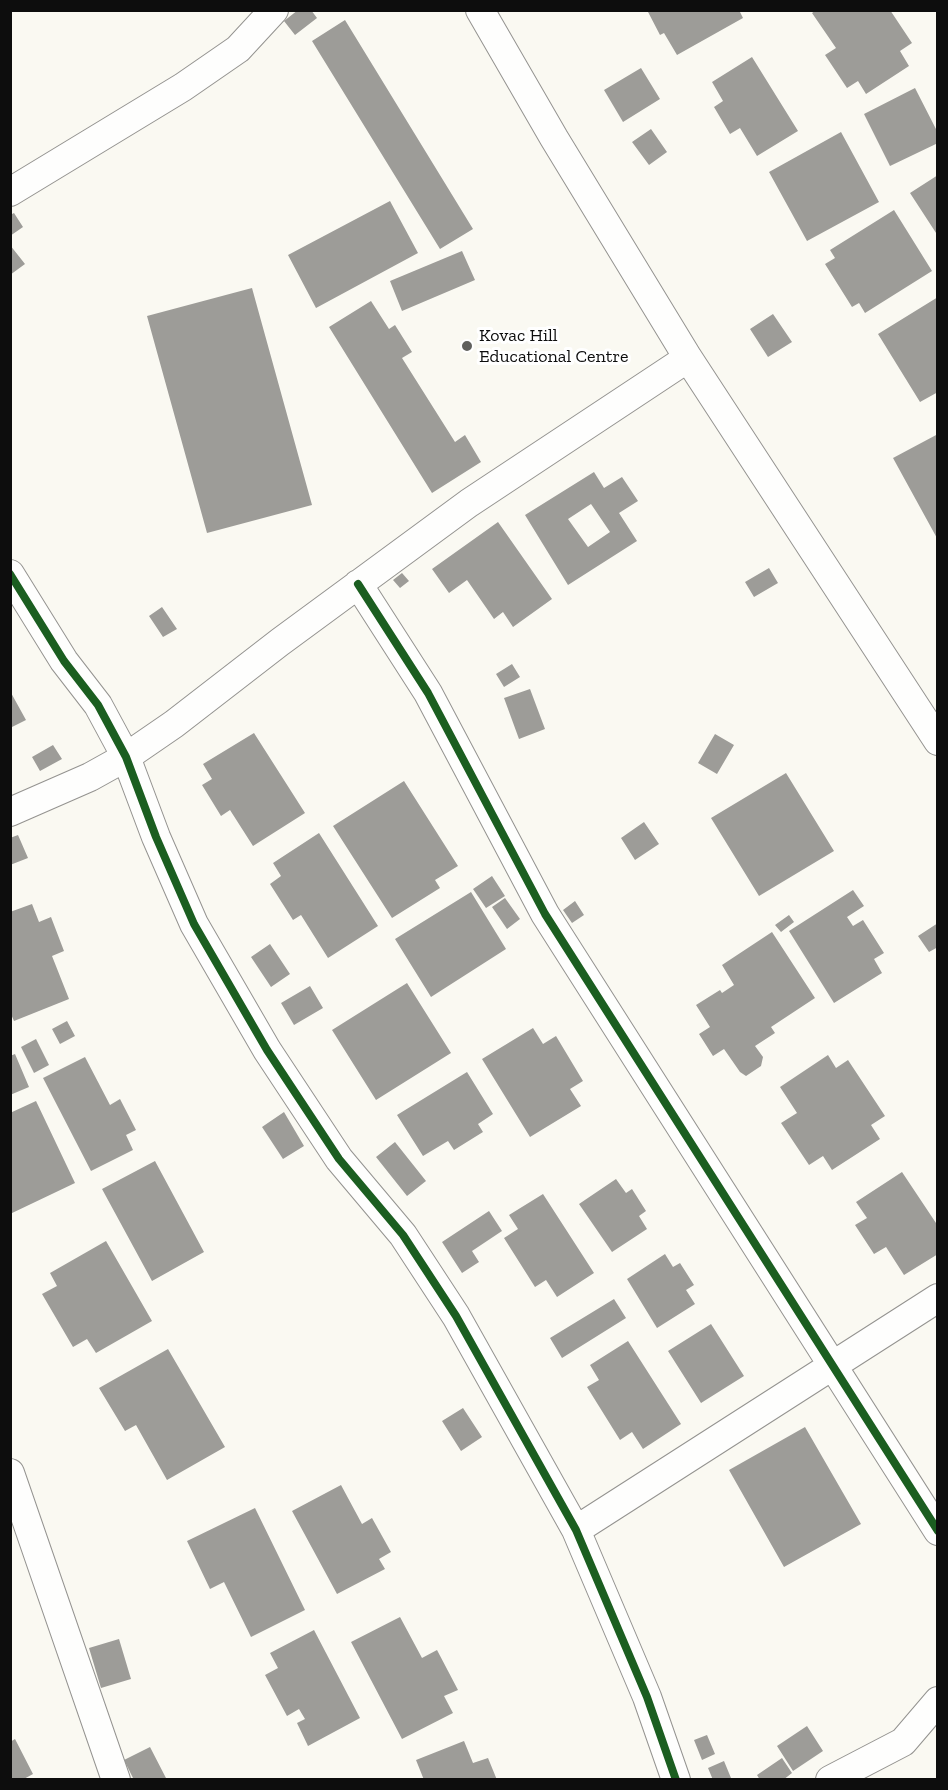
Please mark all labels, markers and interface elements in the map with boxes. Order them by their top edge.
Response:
place label: Kovac Hill Educational Centre [479,325,629,368]
marker: Kovac Hill Educational Centre [460,339,474,353]

